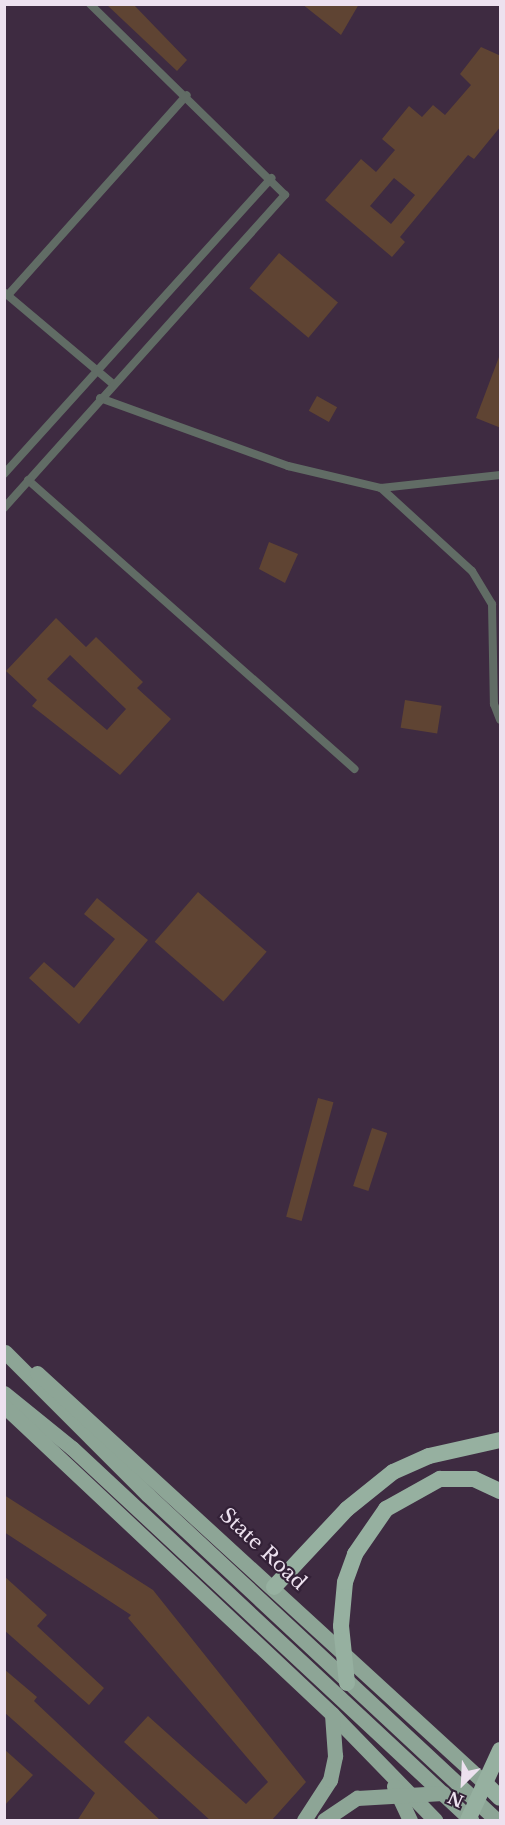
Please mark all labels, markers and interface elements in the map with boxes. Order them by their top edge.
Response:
street label: State Road [215,1503,311,1595]
north arrow [433,1753,493,1813]
text: N [445,1787,467,1812]

